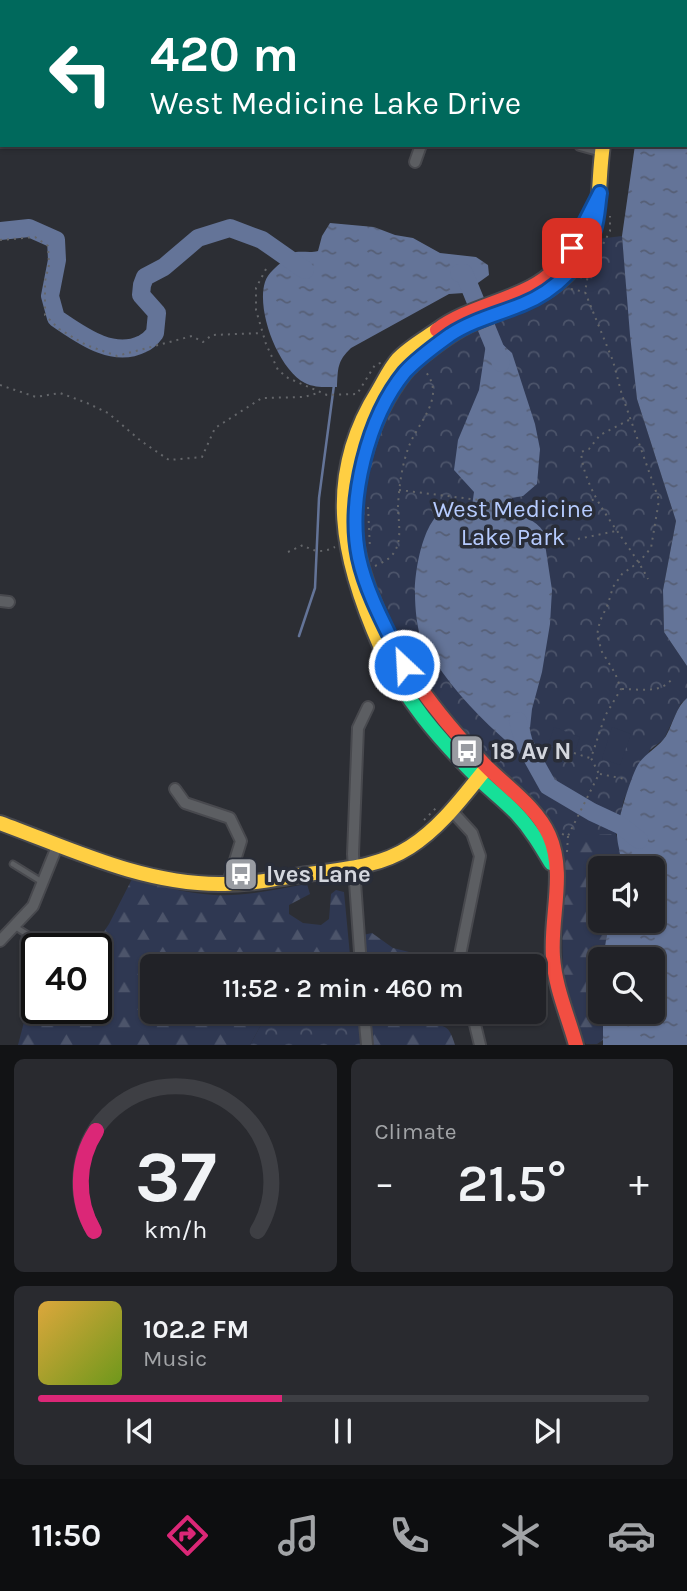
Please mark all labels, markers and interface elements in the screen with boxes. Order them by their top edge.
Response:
text: 420 m [150,26,299,83]
icon: left [35,28,126,119]
text: West Medicine Lake Drive [150,85,521,122]
pin [542,218,602,278]
icon: arrive [553,229,591,267]
park label: West Medicine Lake Park [433,495,593,551]
position arrow [367,628,441,702]
bus stop icon: 18 Av N [448,732,486,770]
place label: 18 Av N [491,737,571,765]
bus stop icon: Ives Lane [222,855,260,893]
map controls [588,856,665,1024]
button: sound [588,856,665,933]
place label: Ives Lane [266,860,371,888]
speed limit sign: 40 [21,933,112,1024]
button: search [588,947,665,1024]
text: 11:52 · 2 min · 460 m [223,973,463,1004]
text: Climate [375,1118,457,1145]
text: 37 [135,1135,216,1220]
text: 21.5° [457,1153,566,1214]
text: − [375,1161,394,1206]
text: + [629,1161,649,1206]
text: km/h [144,1215,207,1244]
text: 102.2 FM [143,1314,249,1345]
text: Music [143,1345,207,1372]
icon: previous [121,1412,159,1450]
icon: pause [324,1412,362,1450]
icon: next [528,1412,566,1450]
icon: directions [163,1511,212,1560]
icon: music [274,1511,323,1560]
icon: phone [385,1511,434,1560]
icon: climate [496,1511,545,1560]
icon: car [607,1511,656,1560]
text: 11:50 [31,1517,101,1554]

